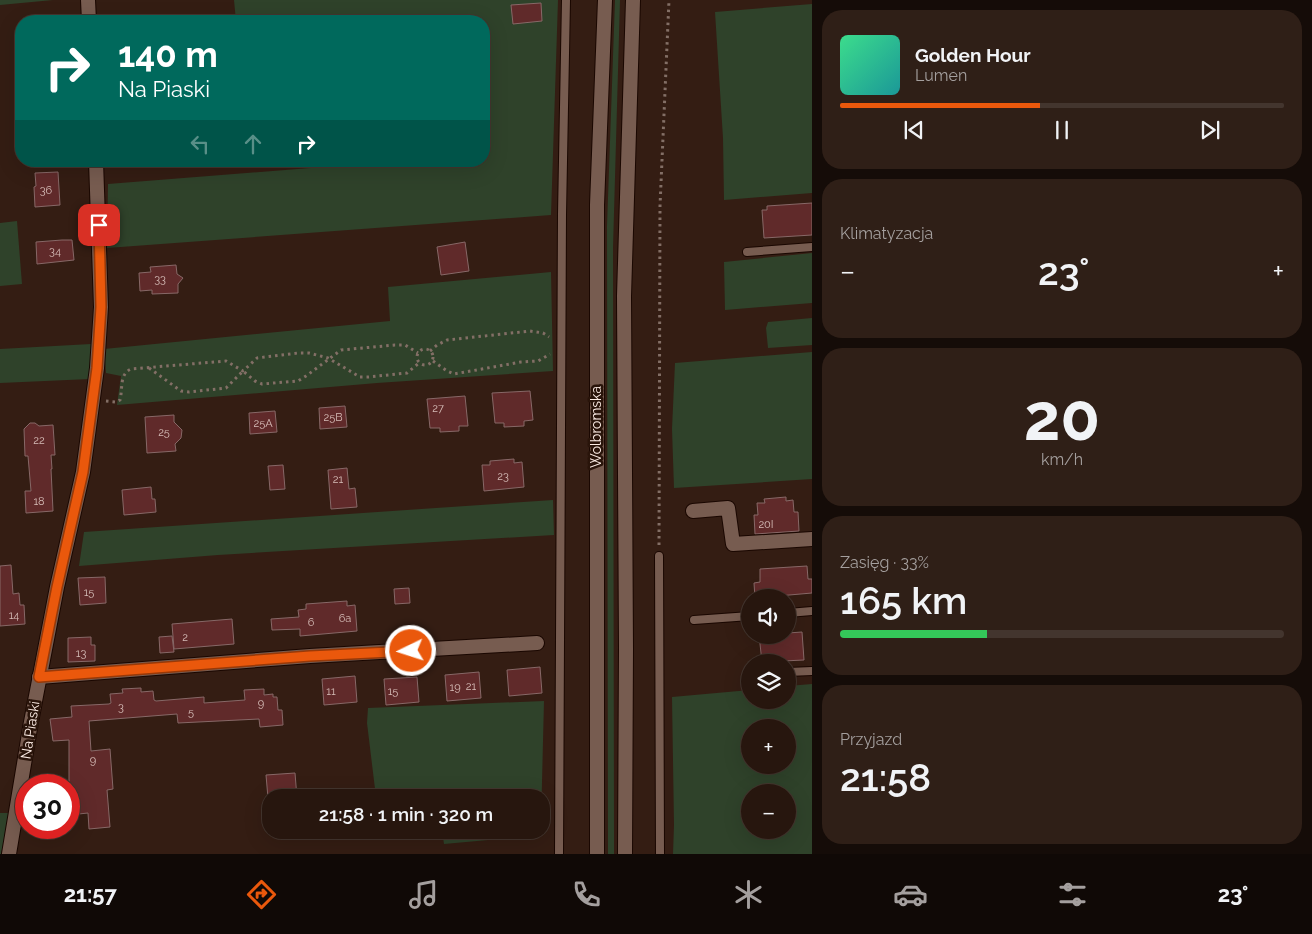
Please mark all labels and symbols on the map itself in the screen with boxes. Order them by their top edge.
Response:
house number: 36 [40,184,53,197]
pin [78,204,120,246]
house number: 34 [49,245,61,258]
house number: 33 [154,273,166,286]
street label: Wolbromska [588,386,604,468]
house number: 27 [432,402,444,415]
house number: 25B [323,411,343,424]
house number: 25A [253,417,273,430]
house number: 25 [158,426,170,439]
house number: 22 [33,434,45,447]
house number: 23 [497,470,509,483]
house number: 21 [333,473,344,486]
house number: 18 [33,495,45,508]
house number: 20I [758,518,774,531]
house number: 15 [84,586,94,599]
house number: 14 [9,609,19,622]
house number: 6a [339,612,351,625]
house number: 6 [308,616,315,629]
position arrow [384,624,436,676]
house number: 2 [182,631,188,644]
house number: 13 [76,647,86,660]
house number: 21 [466,680,477,693]
house number: 19 [449,681,461,694]
house number: 11 [326,685,336,698]
house number: 15 [388,685,398,698]
house number: 9 [258,697,264,710]
street label: Na Piaski [18,700,42,760]
house number: 3 [118,701,124,714]
house number: 5 [188,706,194,719]
house number: 9 [90,754,96,767]
speed limit sign: 30 [15,774,80,839]

